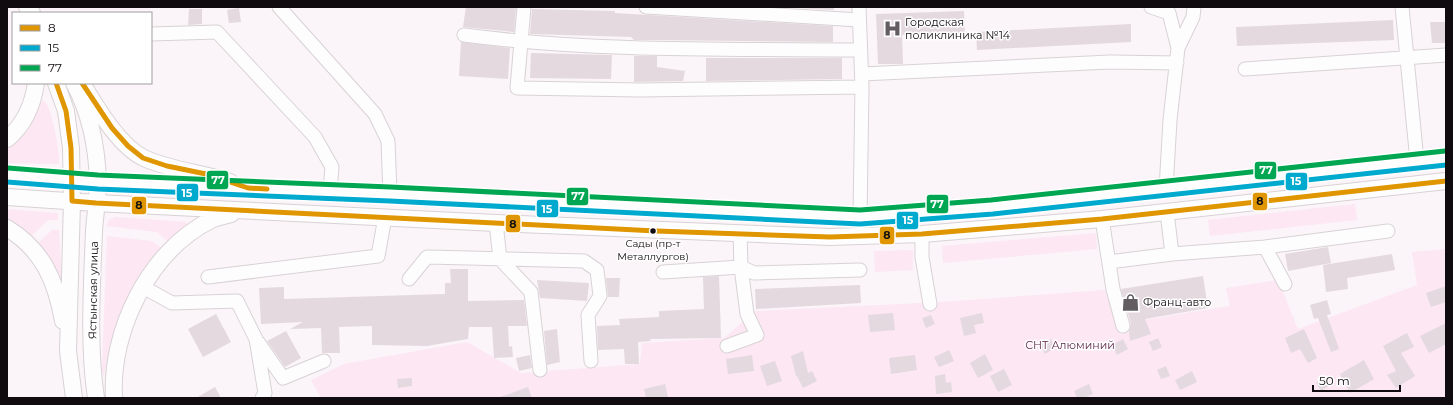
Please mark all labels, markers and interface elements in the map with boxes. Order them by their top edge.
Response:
legend [12,12,152,84]
place label: Городская поликлиника №14 [905,15,1011,42]
hospital icon: Городская поликлиника №14 [882,18,902,38]
text: 8 [48,20,56,35]
text: 15 [48,40,59,55]
text: 77 [48,60,62,75]
line badge: 77 [1254,161,1277,180]
text: 77 [1259,163,1273,177]
line badge: 77 [206,170,229,190]
line badge: 15 [1285,172,1308,191]
text: 77 [211,173,225,187]
text: 15 [1291,174,1302,188]
line badge: 15 [176,183,199,202]
text: 15 [182,186,193,200]
line badge: 77 [566,187,589,206]
text: 77 [571,189,585,203]
line badge: 8 [1252,192,1268,211]
line badge: 77 [926,194,949,214]
text: 8 [1256,194,1264,208]
line badge: 8 [131,196,147,215]
text: 77 [930,197,944,211]
text: 8 [135,198,143,212]
line badge: 15 [536,199,559,218]
text: 15 [542,202,553,216]
line badge: 15 [896,211,919,230]
text: 15 [903,213,914,227]
line badge: 8 [505,214,521,233]
text: 8 [509,217,517,231]
marker: Сады (пр-т Металлургов) [648,226,658,236]
line badge: 8 [879,226,895,245]
text: 8 [883,228,891,242]
place label: Сады (пр-т Металлургов) [617,237,689,263]
street label: Ястынская улица [85,241,101,339]
shop icon: Франц-авто [1120,292,1140,312]
place label: Франц-авто [1143,295,1211,309]
park label: СНТ Алюминий [1025,338,1115,352]
scale bar [1313,367,1400,393]
text: 50 m [1319,373,1350,388]

